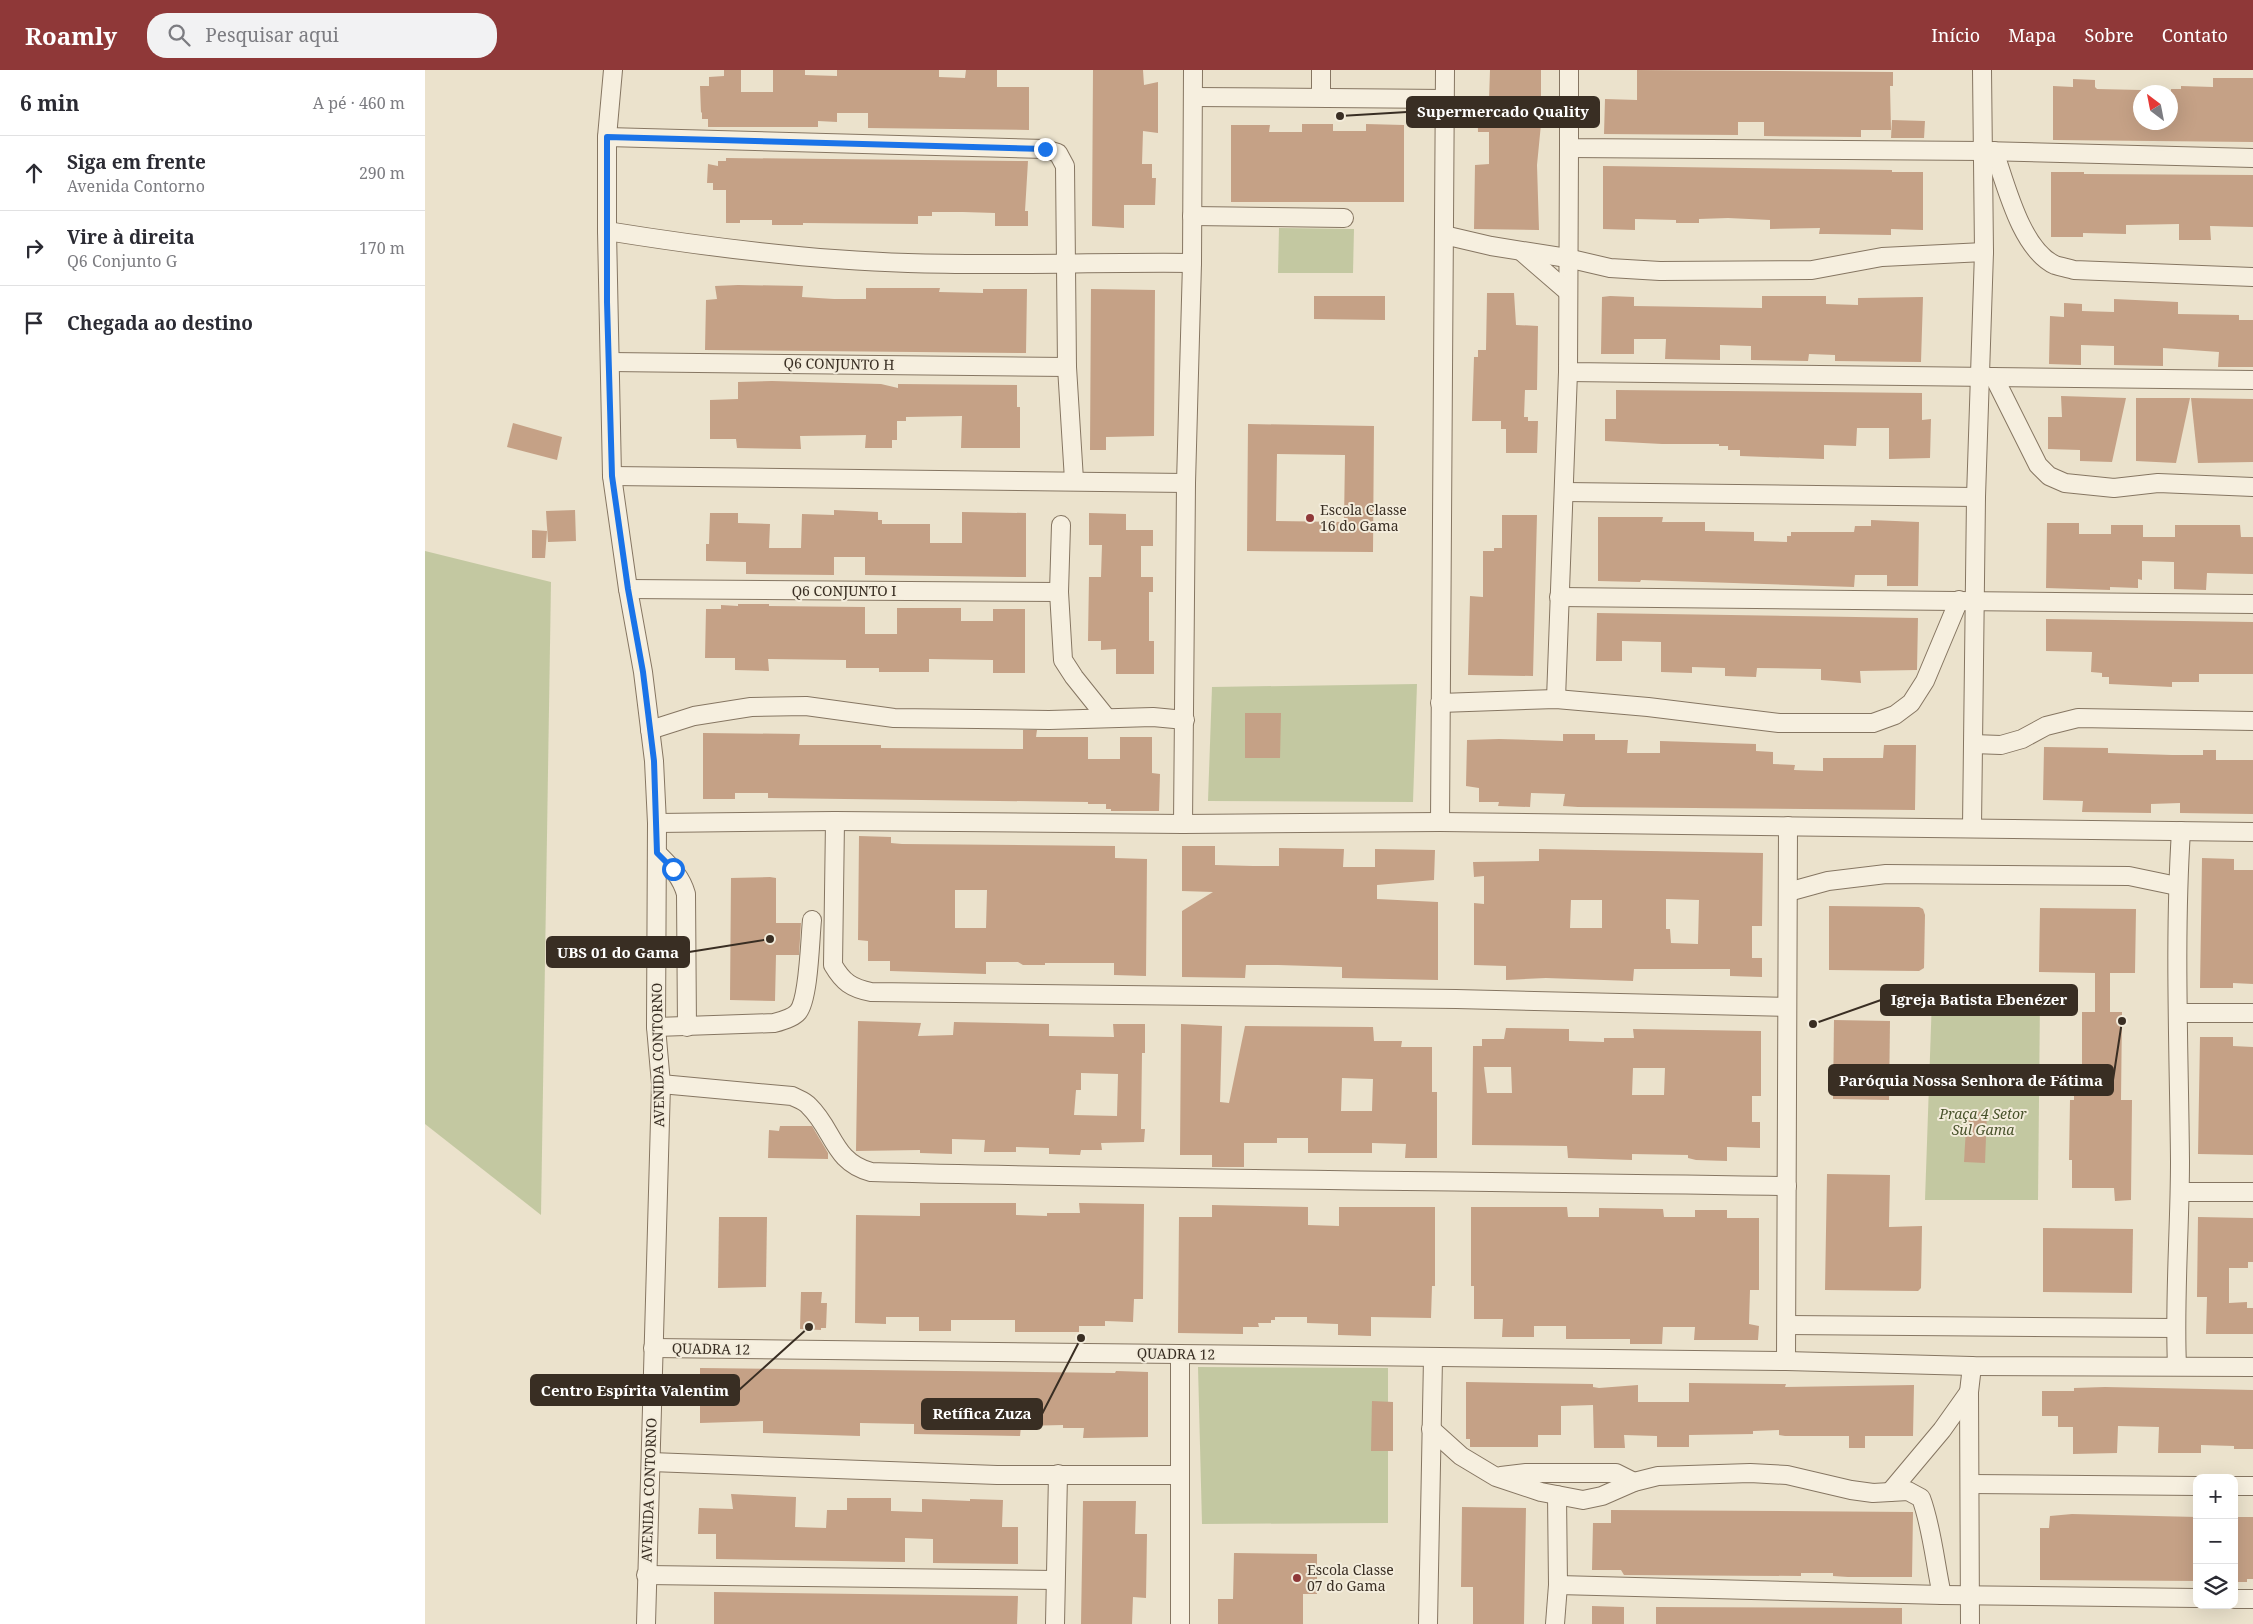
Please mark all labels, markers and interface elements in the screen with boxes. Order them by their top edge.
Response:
search box [147,13,497,58]
text: Roamly [25,19,117,52]
icon: search [165,21,193,49]
text: Pesquisar aqui [205,22,339,48]
text: Início [1931,23,1980,47]
text: Mapa [2008,23,2056,47]
text: Sobre [2084,23,2134,47]
text: Contato [2162,23,2228,47]
north arrow [2133,85,2178,130]
text: 6 min [20,89,79,117]
text: A pé · 460 m [313,92,405,114]
callout: Supermercado Quality [1407,97,1599,127]
text: Supermercado Quality [1417,101,1589,121]
route end [1034,138,1057,161]
text: Siga em frente [67,149,206,175]
icon: ahead [20,159,48,187]
text: 290 m [359,162,405,184]
text: Avenida Contorno [67,175,205,197]
text: Vire à direita [67,224,195,250]
icon: right [20,234,48,262]
text: 170 m [359,237,405,259]
text: Q6 Conjunto G [67,250,177,272]
icon: arrive [20,309,48,337]
text: Chegada ao destino [67,310,253,336]
street label: Q6 CONJUNTO H [784,353,895,374]
place label: Escola Classe 16 do Gama [1320,500,1407,535]
marker: Escola Classe 16 do Gama [1304,512,1316,524]
street label: Q6 CONJUNTO I [792,581,896,600]
route start [662,858,685,881]
callout: UBS 01 do Gama [547,937,689,967]
text: UBS 01 do Gama [557,942,679,962]
street label: AVENIDA CONTORNO [647,982,668,1128]
callout: Igreja Batista Ebenézer [1881,985,2077,1015]
text: Igreja Batista Ebenézer [1891,989,2067,1009]
callout: Paróquia Nossa Senhora de Fátima [1829,1065,2113,1095]
text: Paróquia Nossa Senhora de Fátima [1839,1070,2103,1090]
park label: Praça 4 Setor Sul Gama [1938,1104,2027,1139]
street label: QUADRA 12 [672,1338,750,1359]
street label: QUADRA 12 [1137,1343,1215,1364]
callout: Centro Espírita Valentim [531,1375,739,1405]
text: Centro Espírita Valentim [541,1380,729,1400]
callout: Retífica Zuza [922,1399,1042,1429]
text: Retífica Zuza [932,1403,1032,1423]
street label: AVENIDA CONTORNO [636,1417,661,1563]
map controls [2193,1474,2238,1609]
button: + [2193,1474,2238,1519]
button: − [2193,1519,2238,1564]
place label: Escola Classe 07 do Gama [1307,1560,1394,1595]
button: layers [2193,1564,2238,1609]
marker: Escola Classe 07 do Gama [1291,1572,1303,1584]

